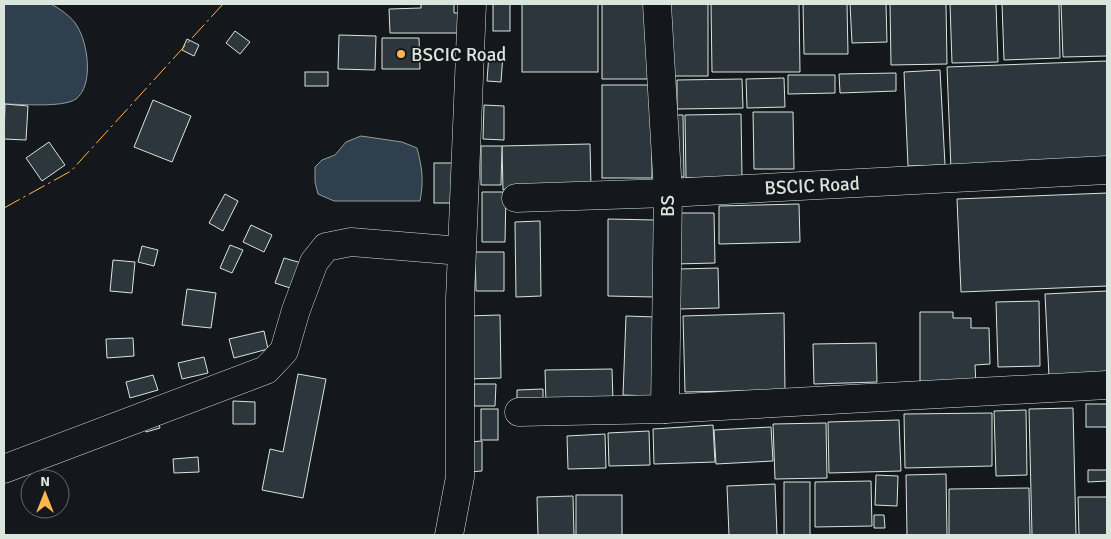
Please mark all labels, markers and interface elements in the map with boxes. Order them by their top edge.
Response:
place label: BSCIC Road [411,43,506,67]
marker: BSCIC Road [395,48,407,60]
street label: BSCIC Road [764,172,860,200]
street label: BS [656,195,680,217]
north arrow [20,469,70,519]
text: N [40,473,50,490]

